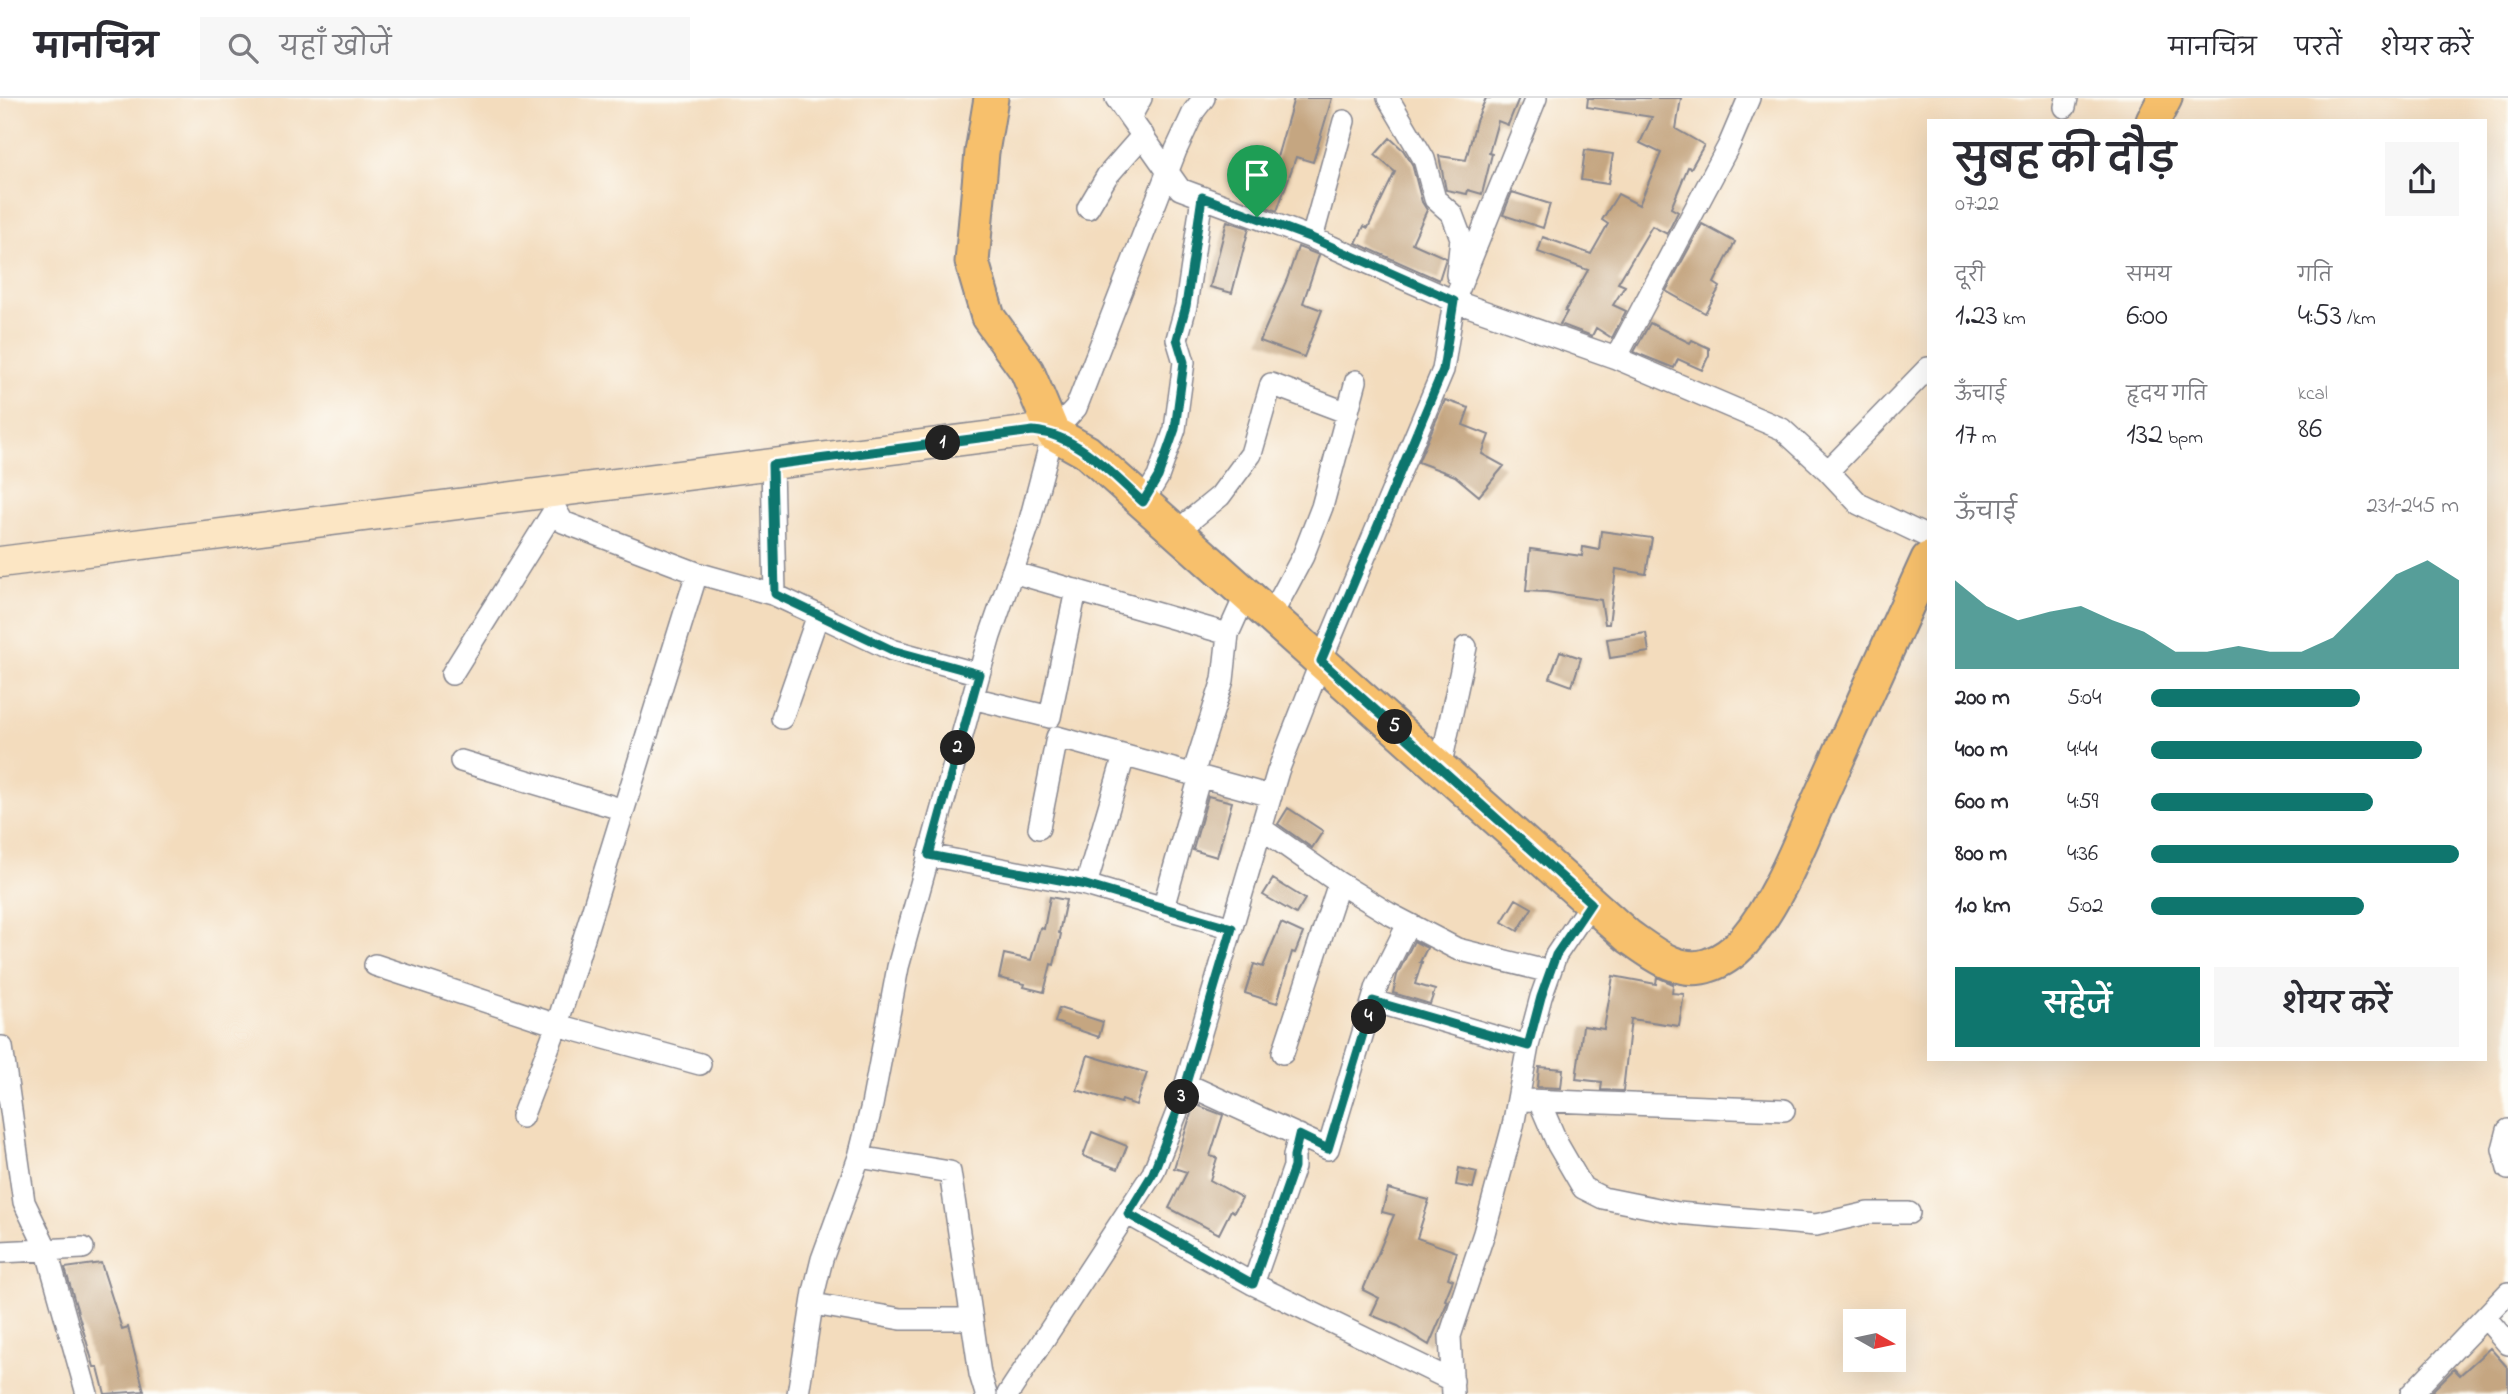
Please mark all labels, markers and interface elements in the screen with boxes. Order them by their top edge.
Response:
search box [200,17,690,80]
text: मानचित्र [35,25,158,73]
icon: search [224,29,262,67]
text: यहाँ खोजें [280,30,391,68]
text: मानचित्र [2169,32,2257,67]
text: परतें [2295,32,2342,67]
text: शेयर करें [2380,32,2473,67]
text: सुबह की दौड़ [1955,134,2176,190]
button: share [2385,142,2459,216]
pin [1227,145,1287,217]
icon: arrive [1238,156,1276,194]
text: 07:22 [1955,188,1999,221]
text: दूरी [1955,263,1985,290]
text: समय [2126,263,2172,290]
text: गति [2298,263,2332,290]
text: 1.23 [1955,295,1998,339]
text: 6:00 [2126,295,2168,339]
text: 4:53 [2298,295,2342,339]
text: km [1998,306,2026,333]
text: /km [2342,306,2376,333]
text: kcal [2298,381,2328,408]
text: ऊँचाई [1955,382,2006,409]
text: हृदय गति [2126,382,2207,409]
text: 86 [2298,408,2322,452]
text: 17 [1955,414,1977,458]
text: 132 [2126,414,2163,458]
text: m [1977,425,1996,452]
text: bpm [2163,425,2203,452]
pin: 1 [926,426,960,460]
text: 1 [939,429,946,456]
text: 231–245 m [2366,490,2459,523]
text: ऊँचाई [1955,497,2017,530]
text: 200 m [1955,682,2010,715]
text: 5:04 [2067,682,2102,715]
pin: 5 [1378,710,1412,744]
text: 5 [1389,713,1400,740]
pin: 2 [940,730,976,766]
text: 2 [953,734,962,761]
text: 400 m [1955,734,2008,767]
text: 4:44 [2067,734,2097,767]
text: 600 m [1955,786,2009,819]
text: 4:59 [2067,786,2099,819]
text: 800 m [1955,838,2007,871]
text: 4:36 [2067,838,2098,871]
text: 1.0 km [1955,890,2011,923]
text: 5:02 [2067,890,2103,923]
button: सहेजें [1955,967,2200,1047]
button: शेयर करें [2214,967,2459,1047]
pin: 4 [1352,1000,1386,1034]
text: 4 [1365,1003,1372,1030]
pin: 3 [1164,1080,1200,1114]
text: 3 [1178,1083,1185,1110]
north arrow [1843,1309,1906,1372]
map controls [1843,1309,1906,1372]

